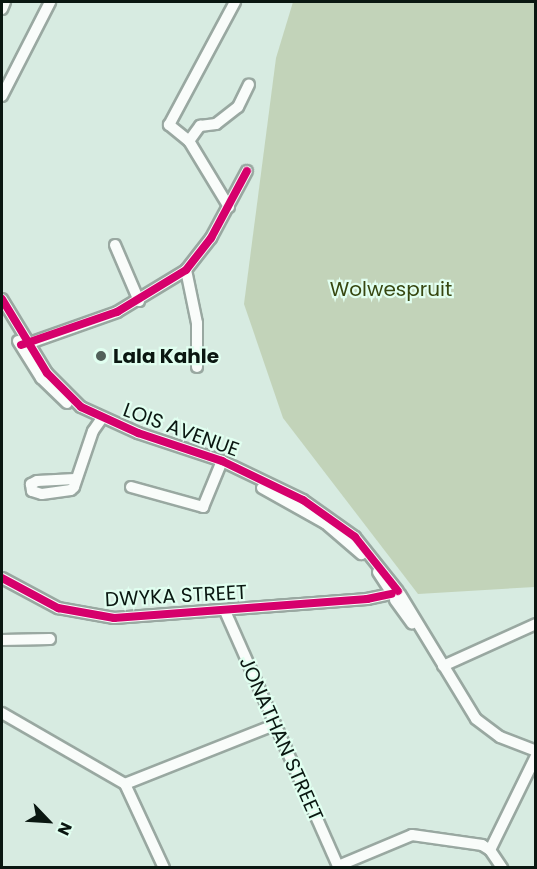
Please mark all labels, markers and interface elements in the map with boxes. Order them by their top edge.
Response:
park label: Wolwespruit [330,277,452,301]
place label: Lala Kahle [113,344,219,368]
marker: Lala Kahle [94,349,108,363]
street label: LOIS AVENUE [120,398,242,462]
street label: DWYKA STREET [104,580,248,612]
street label: JONATHAN STREET [234,653,328,825]
north arrow [18,791,78,851]
text: N [52,818,78,839]

